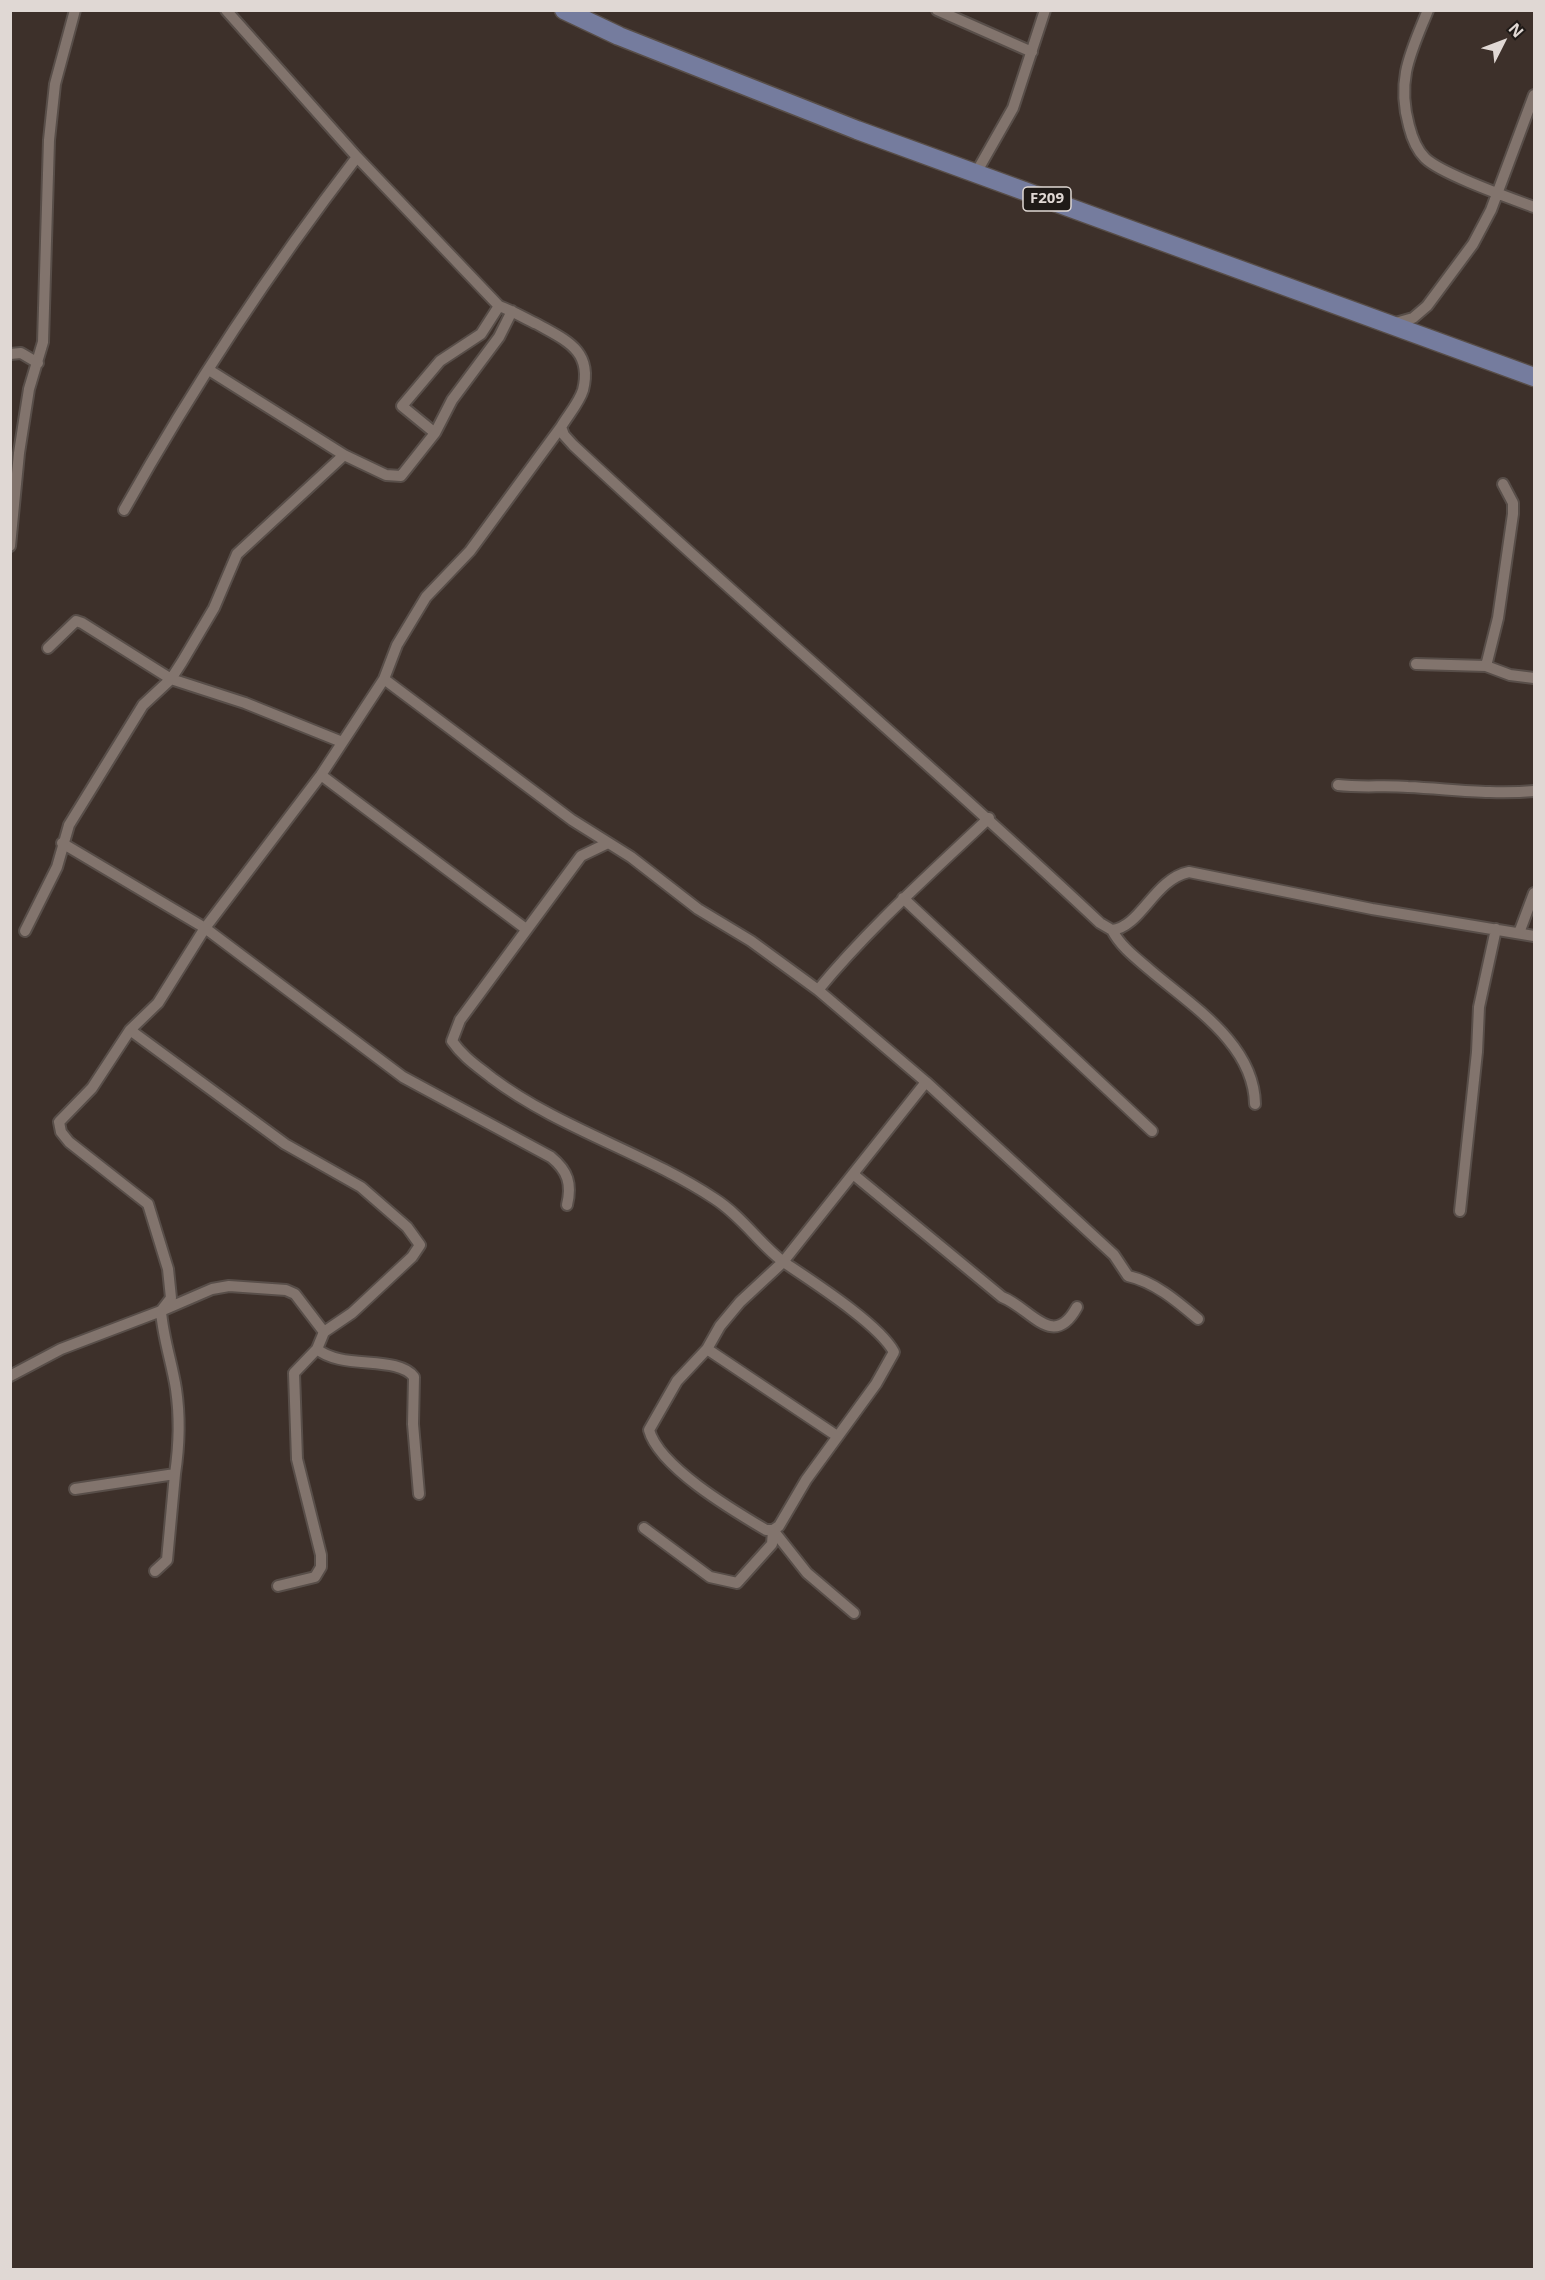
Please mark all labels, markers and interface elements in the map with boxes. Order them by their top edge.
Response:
north arrow [1473,12,1533,72]
text: N [1504,18,1529,42]
road number: F209 [1023,187,1071,211]

